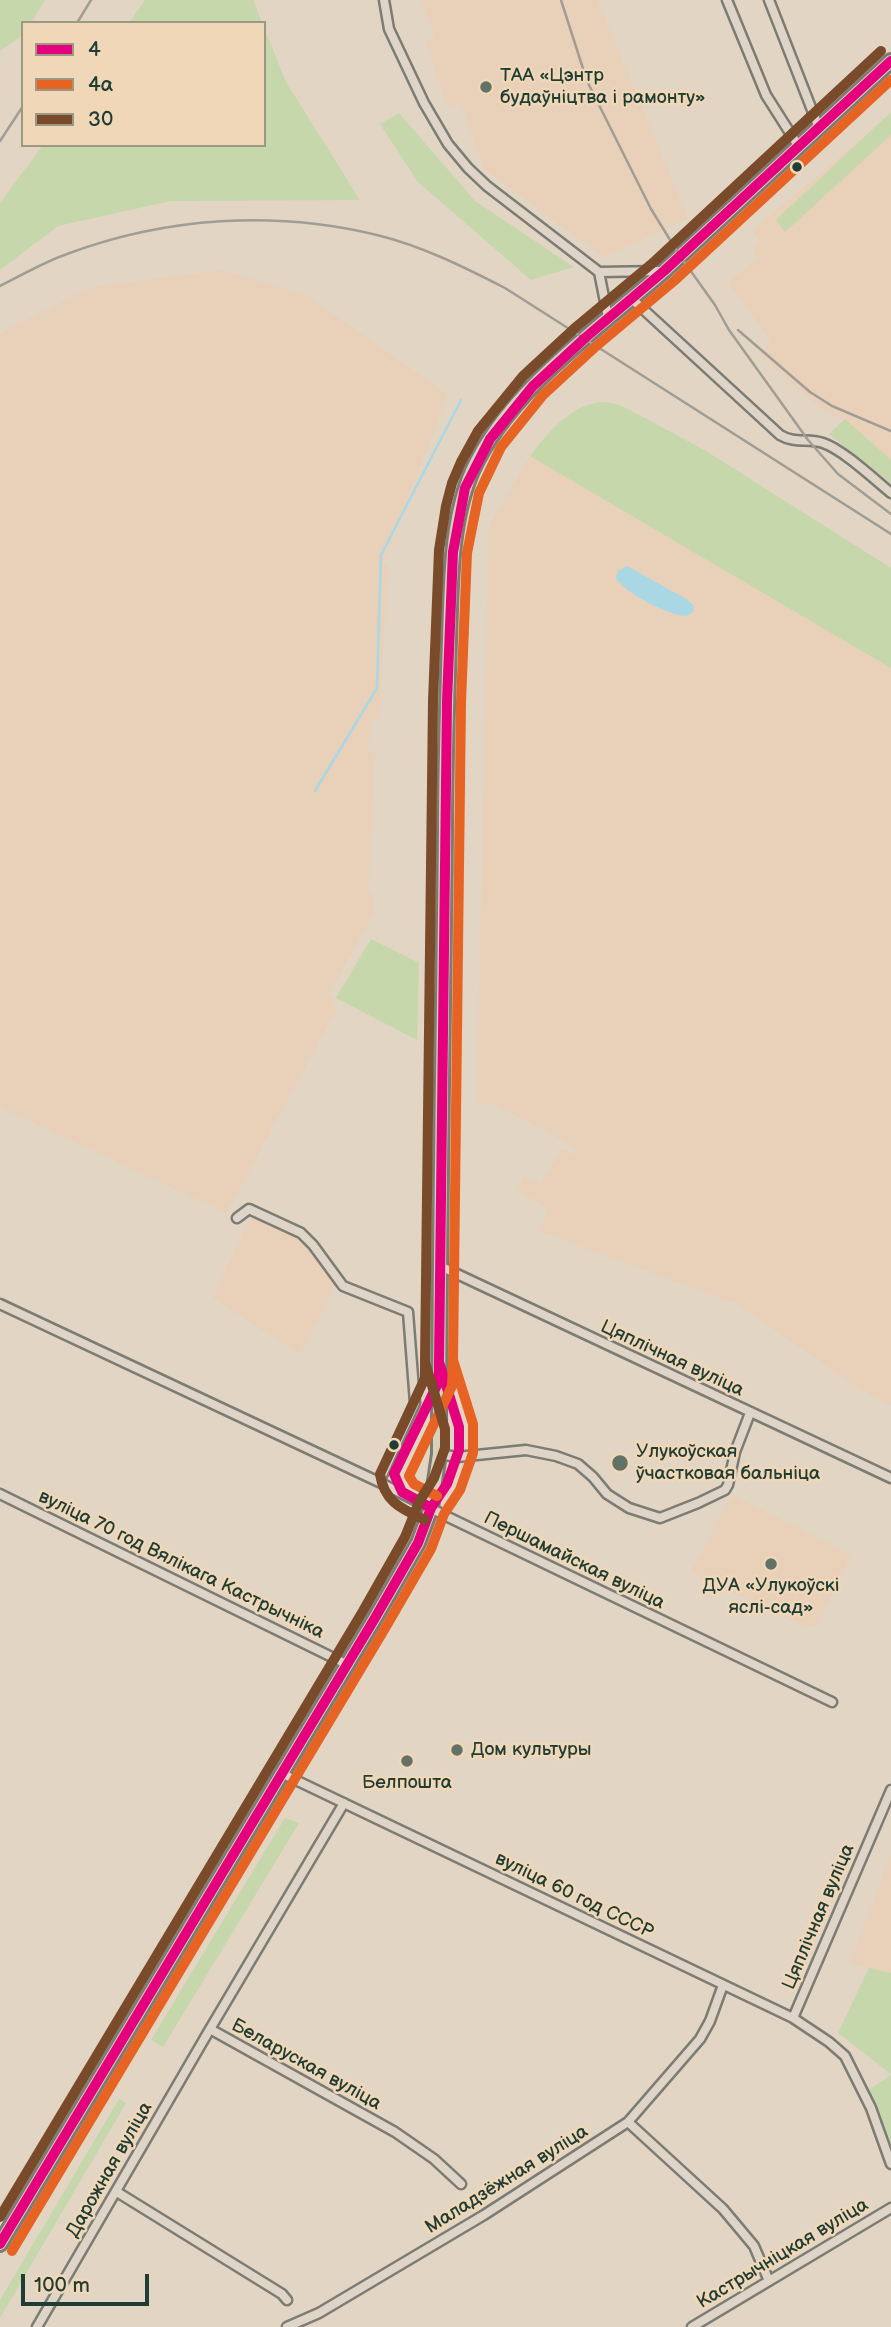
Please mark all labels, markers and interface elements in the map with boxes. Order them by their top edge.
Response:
legend [21,21,266,147]
text: 4 [88,37,101,62]
place label: ТАА «Цэнтр будаўніцтва і рамонту» [500,65,706,109]
text: 4а [88,72,113,97]
marker: ТАА «Цэнтр будаўніцтва і рамонту» [478,79,494,95]
text: 30 [88,107,113,132]
unlabelled marker [790,160,804,174]
street label: Цяплічная вуліца [597,1316,747,1402]
unlabelled marker [387,1438,401,1452]
place label: Улукоўская ўчастковая бальніца [636,1441,820,1485]
marker: Улукоўская ўчастковая бальніца [610,1453,630,1473]
street label: вуліца 70 год Вялікага Кастрычніка [34,1486,328,1644]
street label: Першамайская вуліца [480,1507,668,1615]
marker: ДУА «Улукоўскі яслі-сад» [763,1556,779,1572]
place label: ДУА «Улукоўскі яслі-сад» [702,1575,840,1619]
place label: Дом культуры [471,1739,591,1761]
marker: Дом культуры [449,1742,465,1758]
marker: Белпошта [399,1753,415,1769]
place label: Белпошта [362,1772,452,1794]
street label: Цяплічная вуліца [778,1841,860,1993]
street label: вуліца 60 год СССР [491,1848,657,1944]
street label: Беларуская вуліца [227,2014,385,2116]
street label: Дарожная вуліца [62,2098,158,2242]
street label: Маладзёжная вуліца [421,2121,593,2239]
street label: Кастрычніцкая вуліца [693,2194,873,2314]
scale bar [24,2260,152,2304]
text: 100 m [34,2273,90,2298]

